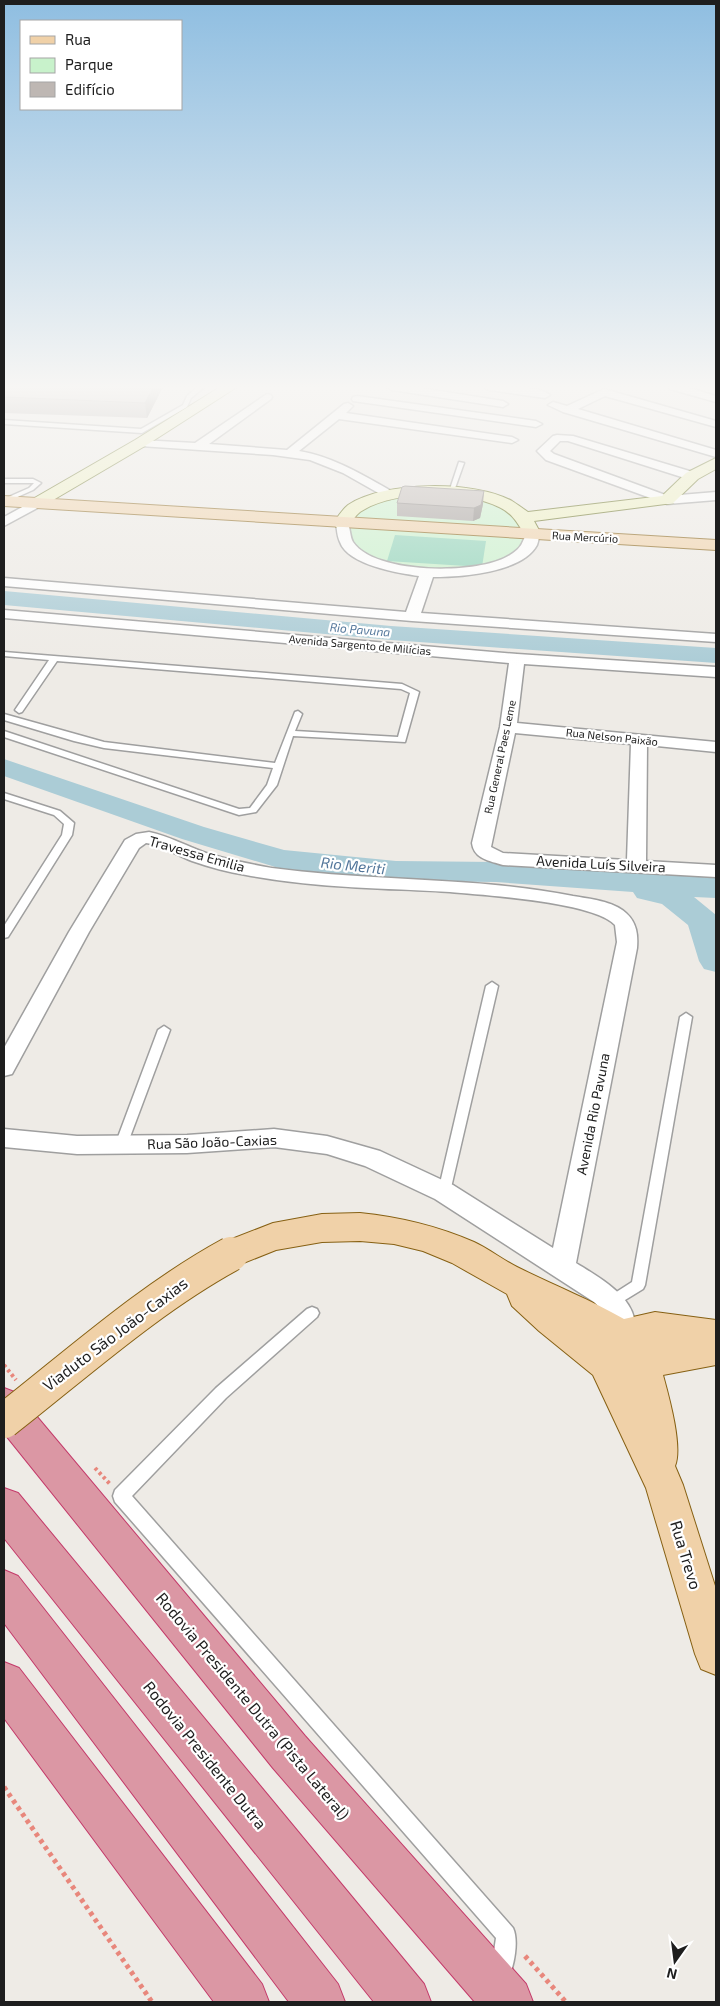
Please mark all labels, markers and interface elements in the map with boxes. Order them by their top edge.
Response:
legend [20,20,182,110]
text: Rua [65,30,91,48]
text: Parque [65,55,113,73]
text: Edifício [65,80,115,98]
street label: Rua Mercúrio [552,528,619,545]
water label: Rio Pavuna [329,619,391,639]
street label: Avenida Sargento de Milícias [288,632,432,657]
street label: Rua General Paes Leme [481,699,518,815]
street label: Rua Nelson Paixão [565,725,659,748]
street label: Travessa Emilia [147,832,247,875]
street label: Avenida Luís Silveira [536,852,666,875]
water label: Rio Meriti [320,853,387,877]
street label: Avenida Rio Pavuna [572,1051,613,1176]
street label: Rua São João-Caxias [147,1131,277,1152]
street label: Viaduto São João-Caxias [39,1273,191,1394]
street label: Rua Trevo [667,1518,706,1592]
street label: Rodovia Presidente Dutra (Pista Lateral) [152,1589,354,1823]
street label: Rodovia Presidente Dutra [139,1677,271,1833]
north arrow [650,1936,700,1986]
text: N [665,1965,679,1984]

